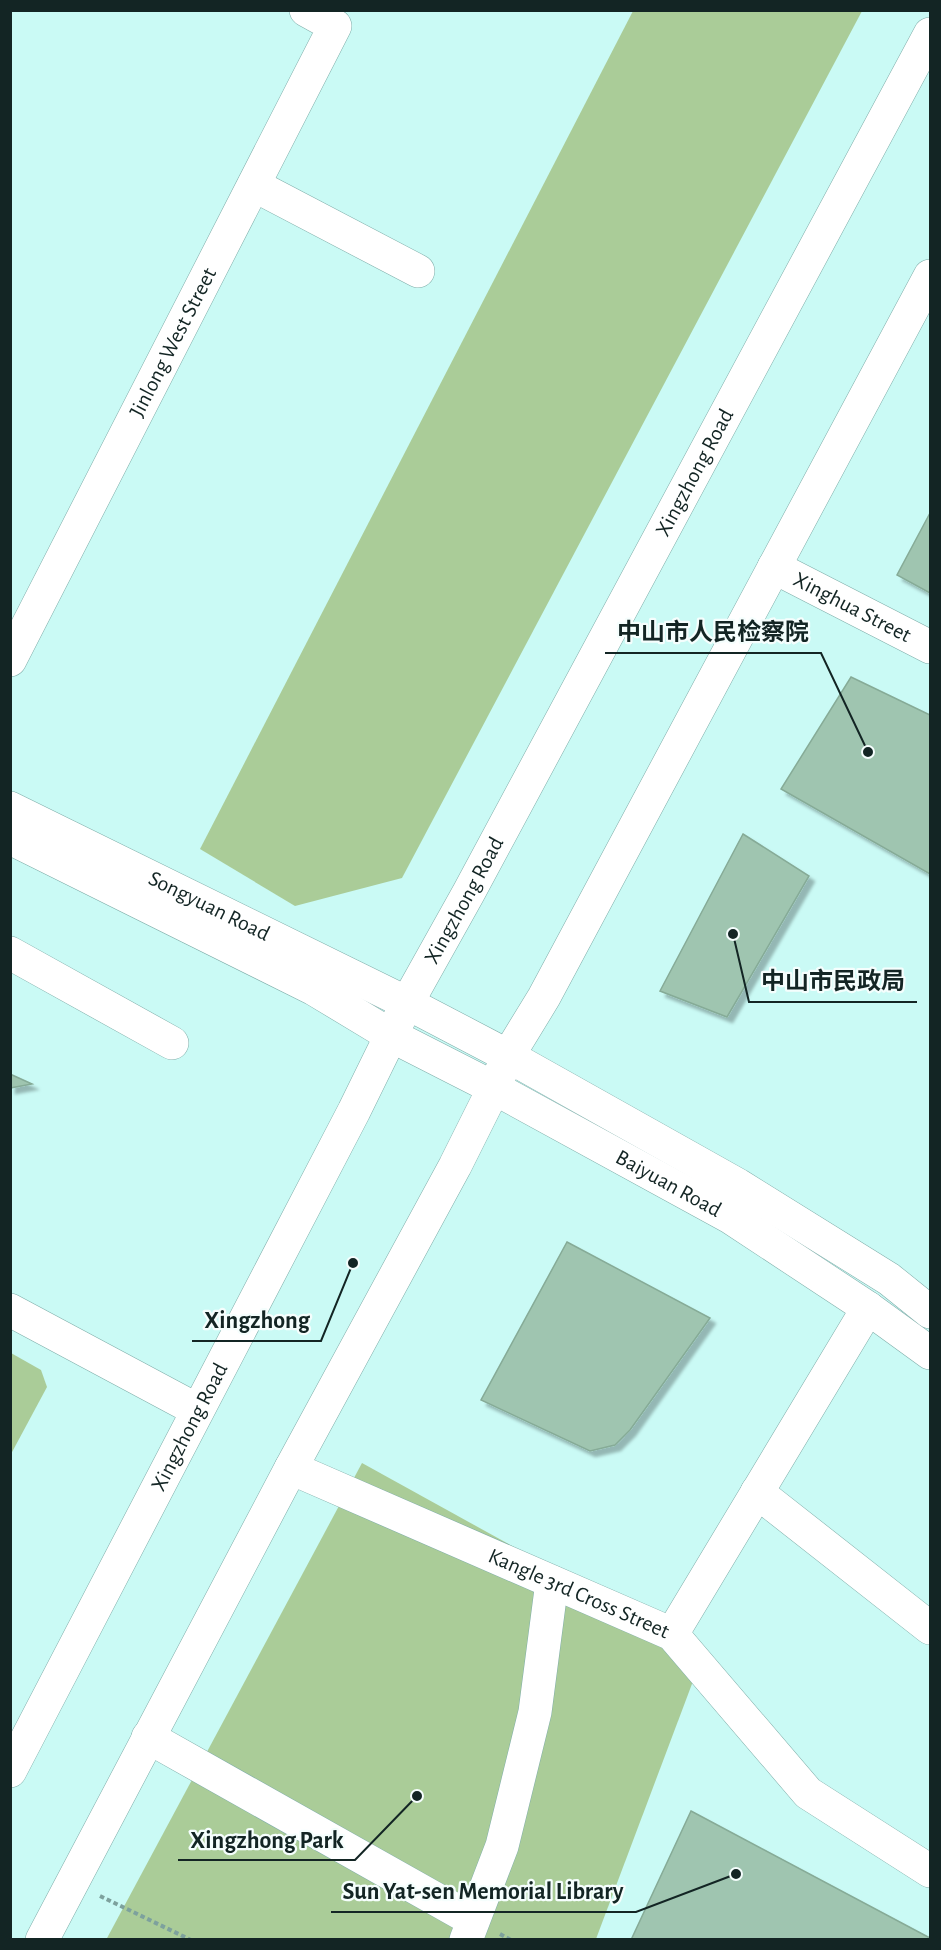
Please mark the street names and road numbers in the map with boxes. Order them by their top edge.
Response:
street label: Jinlong West Street [125,264,220,421]
street label: Xingzhong Road [651,405,738,540]
street label: Xinghua Street [790,568,915,646]
street label: Xingzhong Road [420,833,507,967]
street label: Songyuan Road [145,867,273,945]
street label: Baiyuan Road [612,1146,725,1221]
street label: Xingzhong Road [147,1359,232,1495]
street label: Kangle 3rd Cross Street [485,1544,673,1642]

